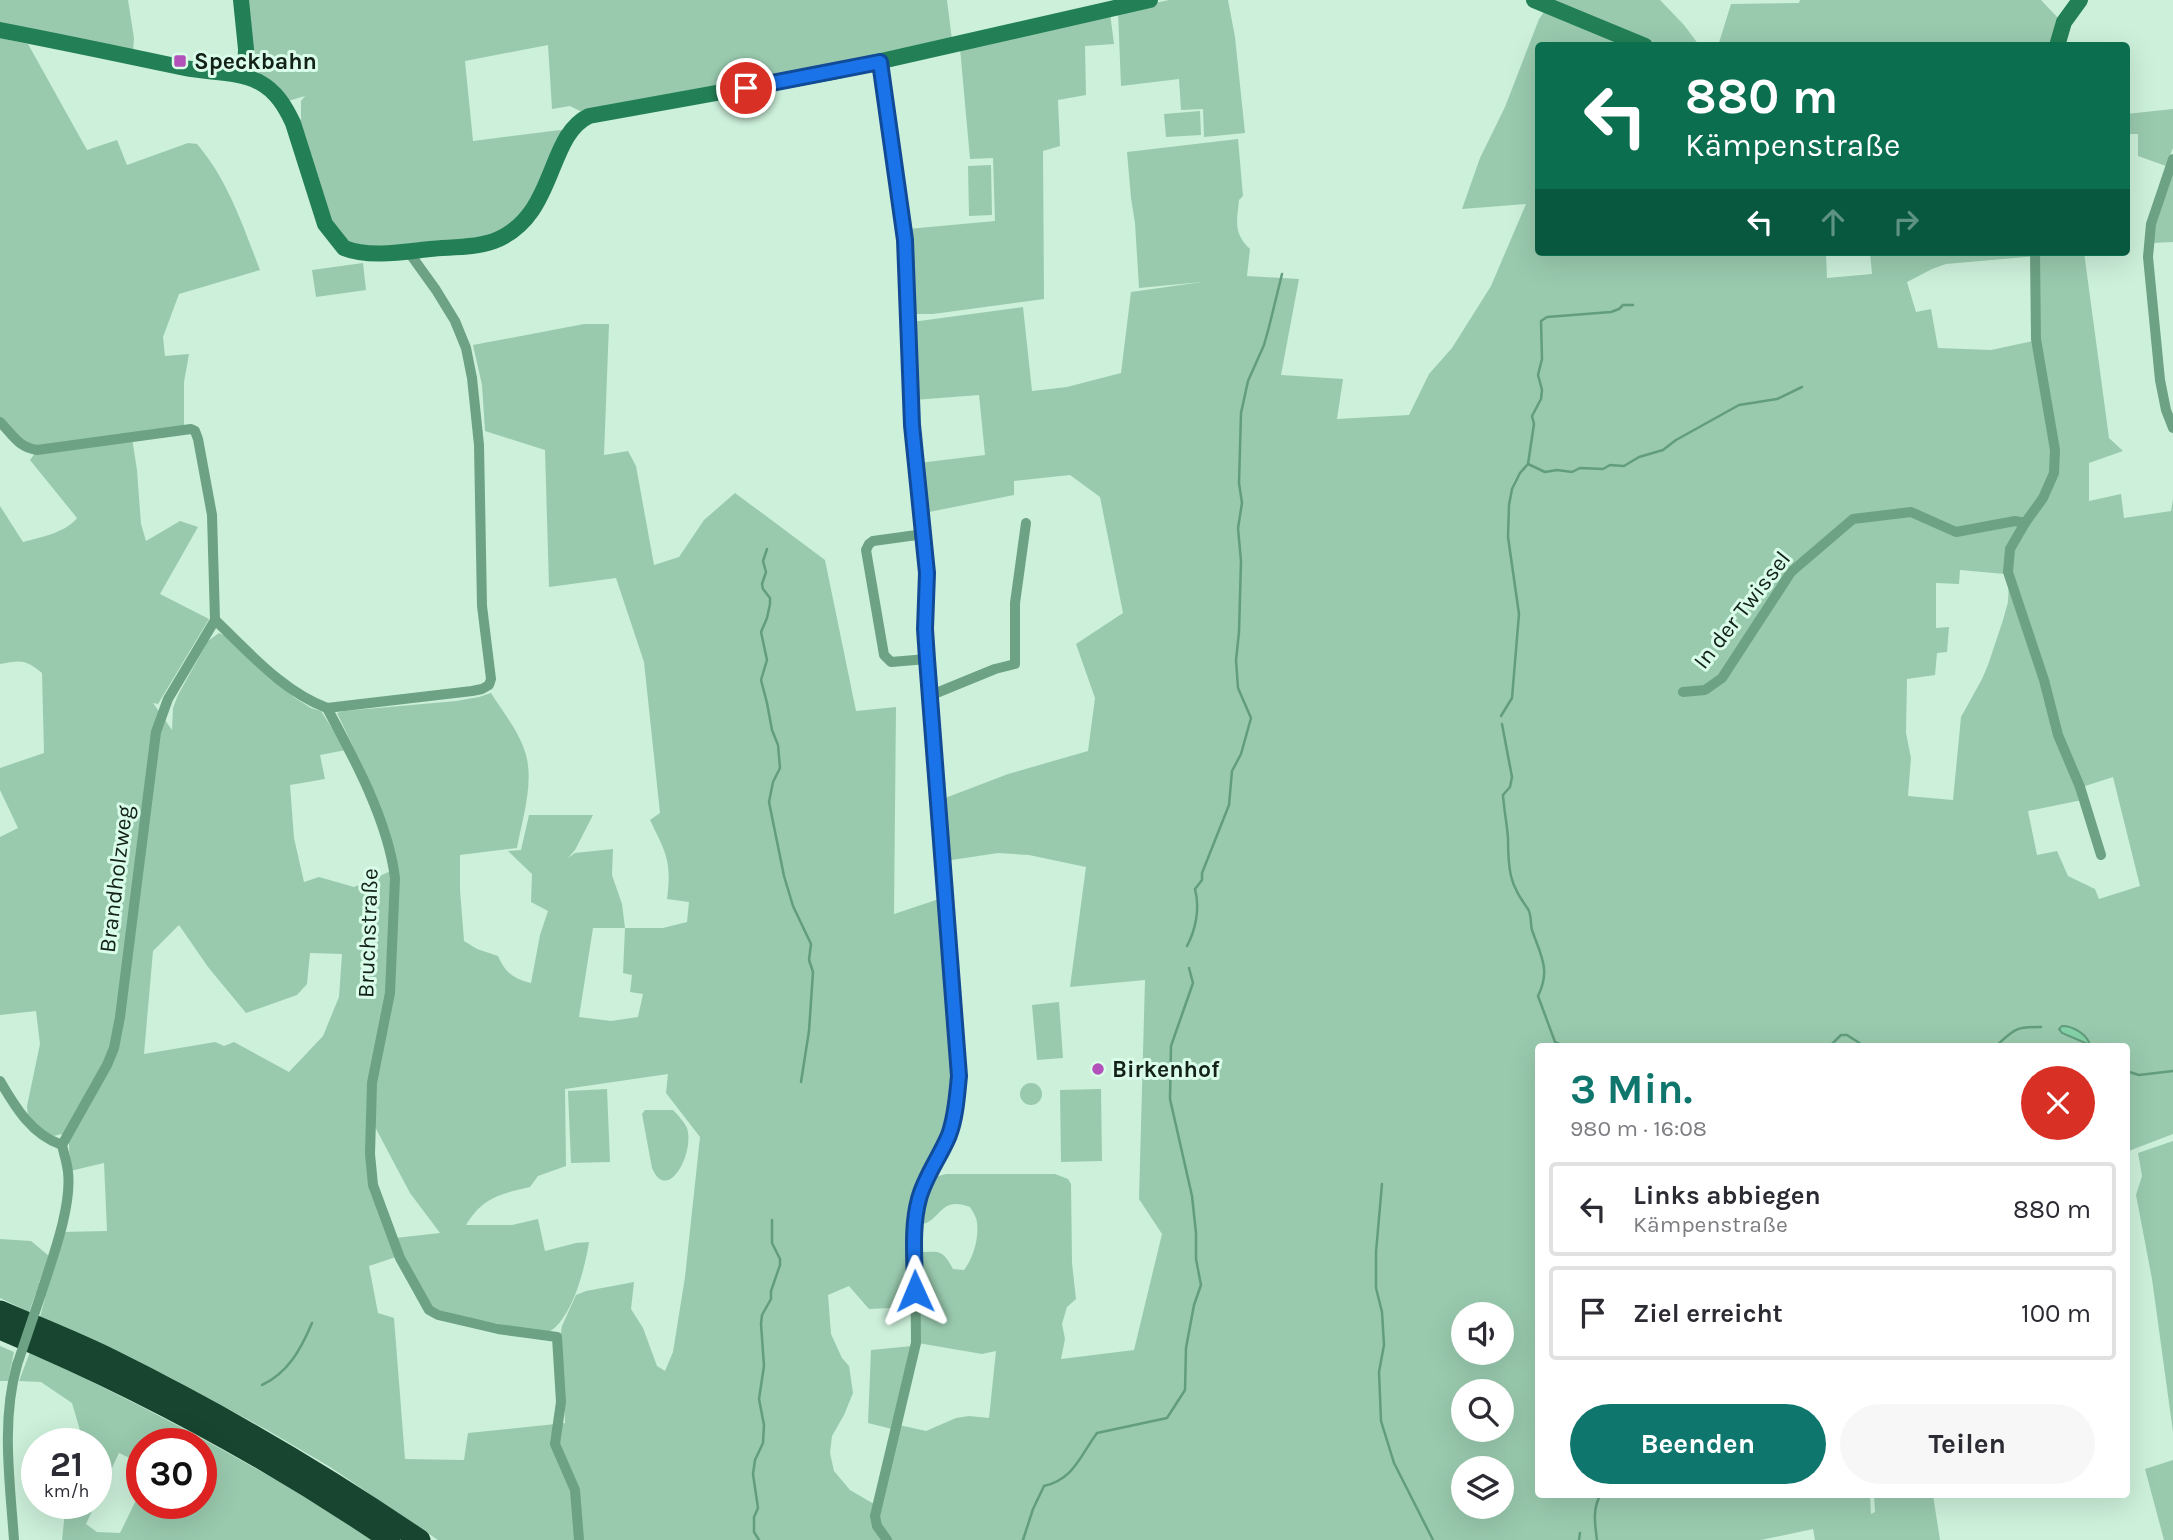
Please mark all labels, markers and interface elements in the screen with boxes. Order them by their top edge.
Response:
place label: Speckbahn [194,48,317,75]
marker: Speckbahn [172,53,188,69]
pin [716,58,776,118]
text: 880 m [1685,68,1838,125]
icon: arrive [727,69,765,107]
icon: left [1570,70,1661,161]
text: Kämpenstraße [1685,127,1901,164]
icon: left [1741,203,1779,241]
icon: ahead [1814,203,1852,241]
icon: right [1887,203,1925,241]
street label: In der Twissel [1688,546,1796,674]
street label: Brandholzweg [94,804,138,954]
street label: Bruchstraße [352,868,384,998]
place label: Birkenhof [1112,1056,1220,1083]
marker: Birkenhof [1090,1061,1106,1077]
text: 3 Min. [1570,1064,1692,1114]
button: close [2021,1066,2095,1140]
text: 980 m · 16:08 [1570,1115,1707,1142]
text: Links abbiegen [1633,1180,1821,1211]
icon: left [1574,1190,1612,1228]
text: 880 m [2013,1194,2091,1225]
text: Kämpenstraße [1633,1211,1788,1238]
position arrow [878,1254,952,1328]
icon: arrive [1574,1294,1612,1332]
text: Ziel erreicht [1633,1298,1783,1329]
text: 100 m [2021,1298,2091,1329]
map controls [1451,1302,1514,1519]
button: sound [1451,1302,1514,1365]
button: search [1451,1379,1514,1442]
button: Beenden [1570,1404,1826,1484]
button: Teilen [1840,1404,2095,1484]
speed limit sign: 30 [126,1428,217,1519]
text: 21 [50,1444,83,1485]
button: layers [1451,1456,1514,1519]
text: km/h [44,1480,89,1502]

